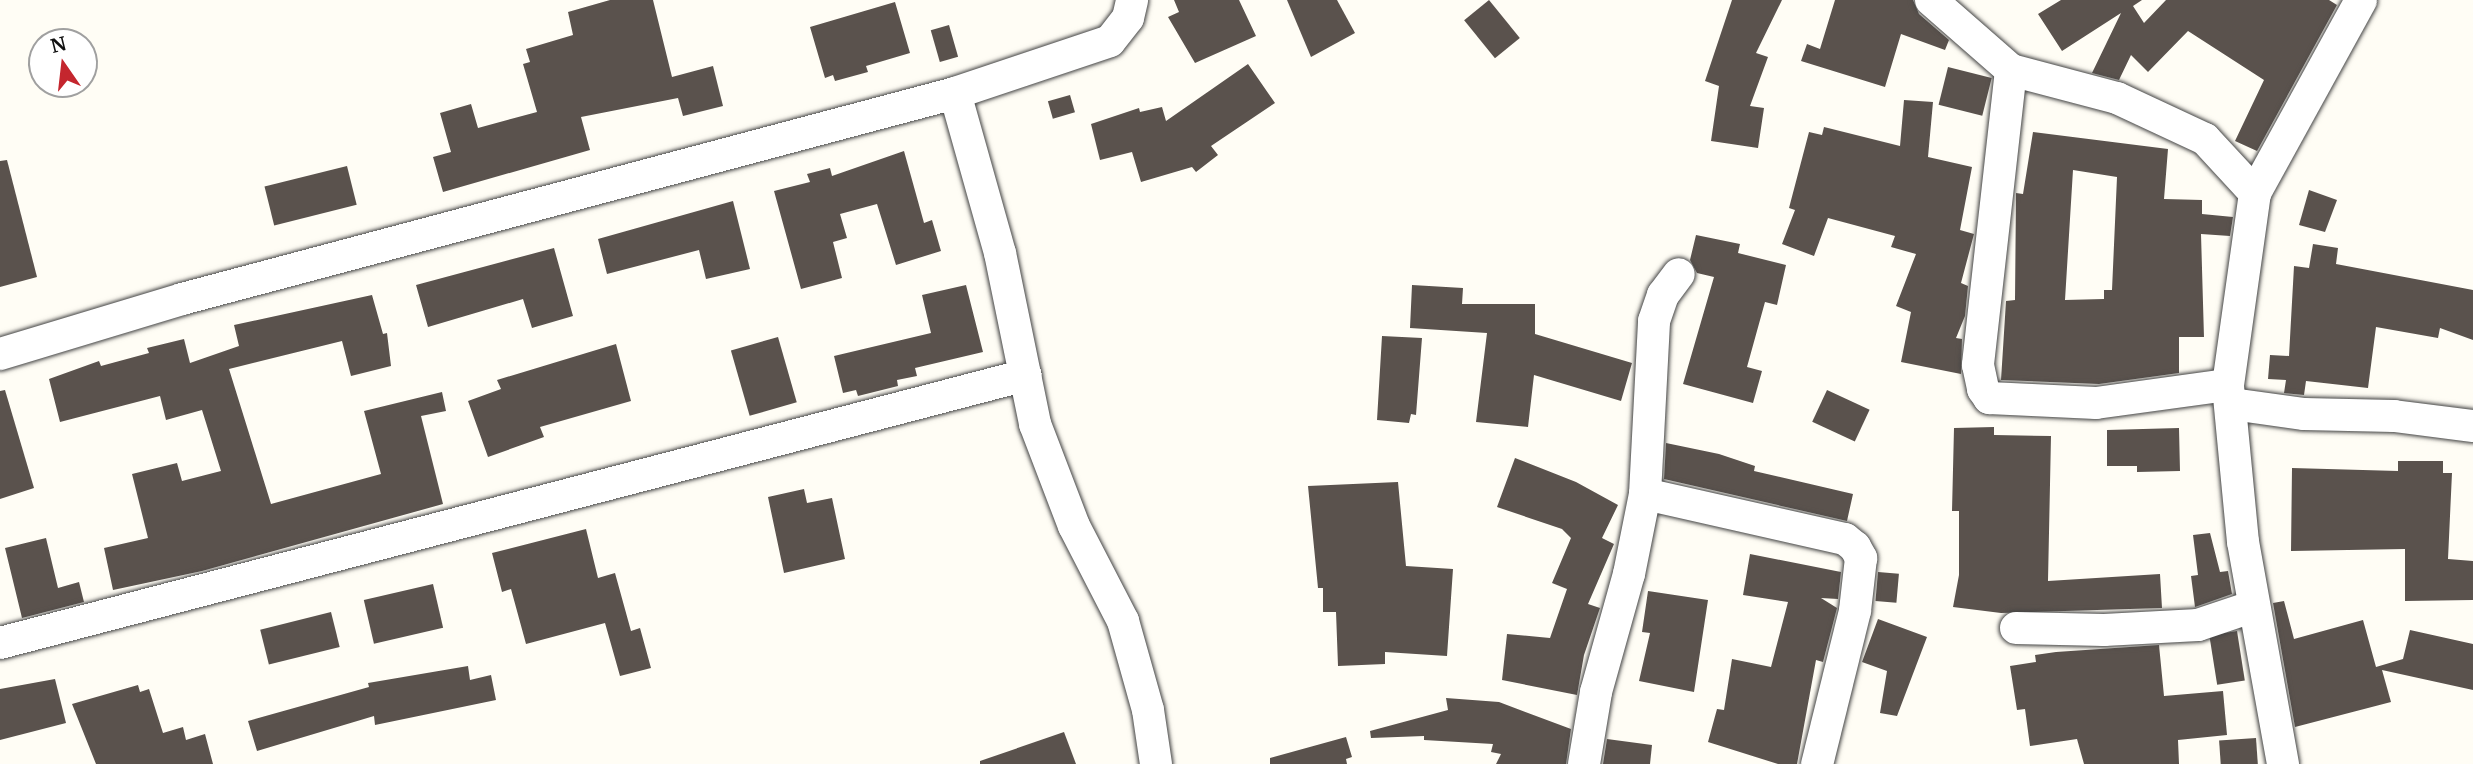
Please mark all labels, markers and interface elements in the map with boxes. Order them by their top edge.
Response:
north arrow [28,28,98,98]
text: N [48,31,69,58]

